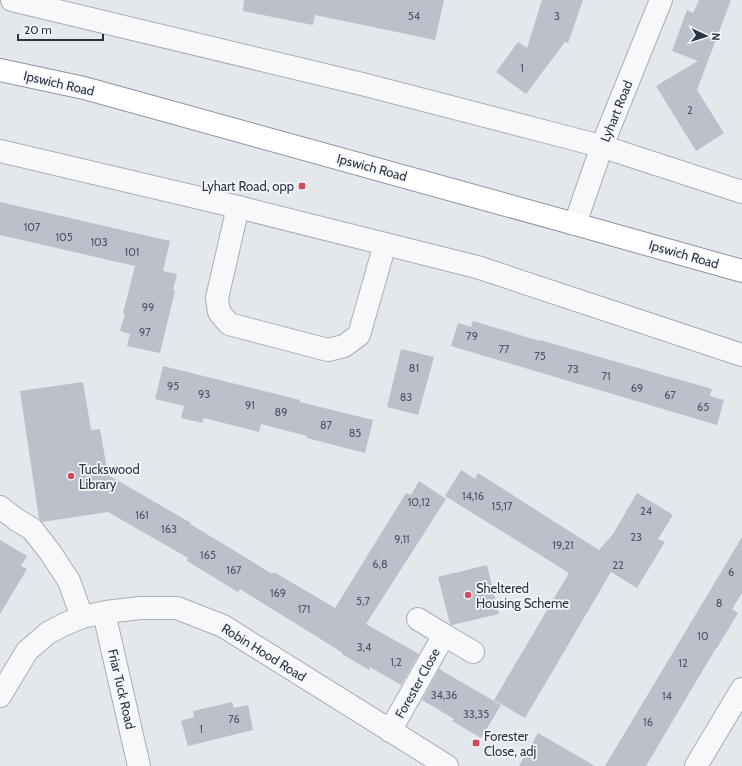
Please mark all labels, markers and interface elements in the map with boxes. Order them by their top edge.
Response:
house number: 54 [408,9,421,23]
house number: 3 [554,9,560,23]
scale bar [18,16,103,42]
north arrow [686,16,726,56]
text: 20 m [24,22,52,37]
text: N [709,32,723,41]
house number: 1 [520,61,524,75]
street label: Ipswich Road [22,67,96,99]
street label: Lyhart Road [596,78,636,144]
house number: 2 [687,103,693,117]
street label: Ipswich Road [335,150,409,184]
place label: Lyhart Road, opp [202,178,294,194]
marker: Lyhart Road, opp [297,181,307,191]
house number: 107 [24,220,41,234]
house number: 105 [55,230,73,244]
house number: 103 [90,235,108,249]
street label: Ipswich Road [647,236,721,272]
house number: 101 [125,245,139,259]
house number: 99 [142,300,154,314]
house number: 97 [139,325,151,339]
house number: 79 [466,329,478,343]
house number: 77 [498,342,510,356]
house number: 75 [534,349,546,363]
house number: 81 [409,361,419,375]
house number: 73 [567,362,579,376]
house number: 71 [601,369,611,383]
house number: 95 [167,379,179,393]
house number: 69 [631,381,643,395]
house number: 93 [198,387,210,401]
house number: 67 [664,388,676,402]
house number: 83 [400,390,412,404]
house number: 91 [245,398,255,412]
house number: 65 [697,400,709,414]
house number: 89 [275,405,287,419]
house number: 87 [320,418,333,432]
house number: 85 [349,426,361,440]
place label: Tuckswood Library [79,461,140,492]
marker: Tuckswood Library [66,471,76,481]
house number: 14,16 [462,489,484,503]
house number: 10,12 [408,495,431,509]
house number: 15,17 [492,499,513,513]
house number: 24 [640,504,653,518]
house number: 161 [135,508,149,522]
house number: 163 [161,522,177,536]
house number: 23 [630,530,642,544]
house number: 9,11 [394,532,410,546]
house number: 19,21 [552,538,574,552]
house number: 165 [200,548,216,562]
house number: 6,8 [372,557,388,571]
house number: 22 [612,558,624,572]
house number: 167 [226,563,242,577]
house number: 6 [728,565,734,579]
place label: Sheltered Housing Scheme [476,580,569,611]
house number: 169 [270,586,286,600]
marker: Sheltered Housing Scheme [463,590,473,600]
house number: 5,7 [356,594,370,608]
house number: 8 [716,596,722,610]
house number: 171 [298,602,310,616]
street label: Robin Hood Road [219,620,309,684]
house number: 10 [697,629,709,643]
house number: 3,4 [357,640,372,654]
street label: Forester Close [391,645,443,721]
street label: Friar Tuck Road [105,647,139,731]
house number: 1,2 [390,655,402,669]
house number: 12 [678,656,688,670]
house number: 34,36 [431,688,457,702]
house number: 14 [662,689,673,703]
house number: 33,35 [463,707,489,721]
house number: 76 [228,712,240,726]
house number: 16 [643,715,653,729]
house number: 1 [199,722,203,736]
place label: Forester Close, adj [484,728,536,760]
marker: Forester Close, adj [471,738,481,748]

